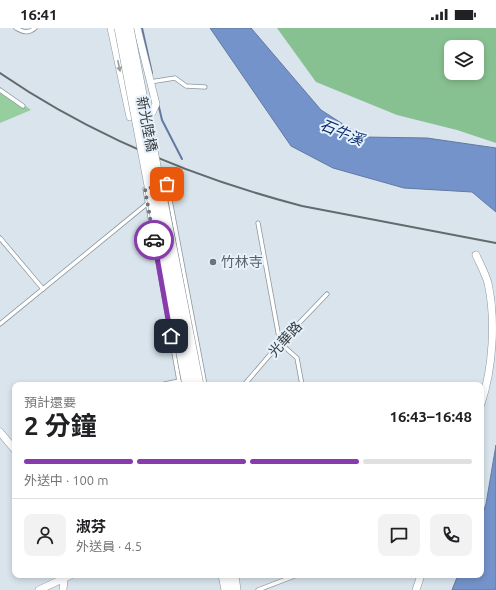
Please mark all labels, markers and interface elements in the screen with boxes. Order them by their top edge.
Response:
text: 16:41 [20,6,58,23]
map controls [444,40,484,80]
button: layers [444,40,484,80]
one-way arrow [117,60,123,72]
street label: 新光陸橋 [134,95,160,153]
water label: 石牛溪 [318,116,368,149]
pin [150,167,184,201]
icon: bag [156,173,178,195]
courier [134,220,174,260]
icon: car [143,229,165,251]
place label: 竹林寺 [221,254,263,270]
marker: 竹林寺 [208,257,218,267]
street label: 光華路 [265,318,305,360]
pin [154,319,188,353]
icon: home [160,325,182,347]
text: 預計還要 [24,395,76,409]
text: 16:43–16:48 [389,408,472,425]
text: 2 分鐘 [24,411,97,440]
text: 外送中 · 100 m [24,473,108,487]
button: person [24,514,66,556]
button: chat [378,514,420,556]
button: phone [430,514,472,556]
text: 淑芬 [76,518,106,535]
text: 外送員 · 4.5 [76,539,142,553]

